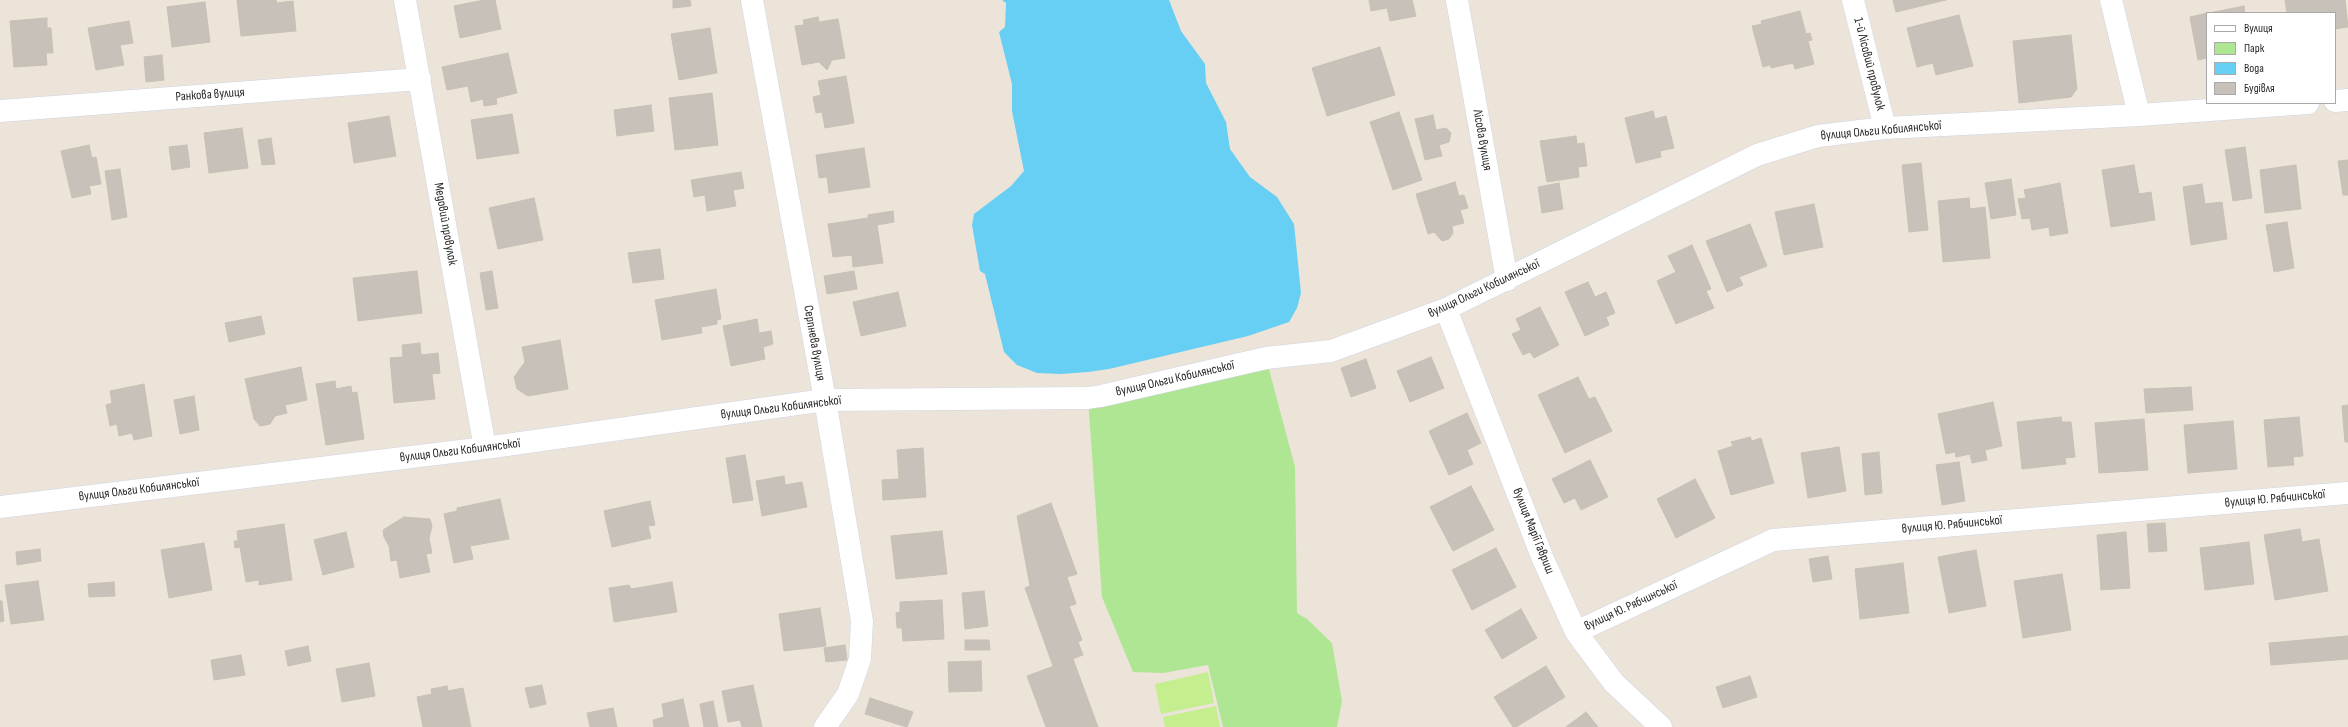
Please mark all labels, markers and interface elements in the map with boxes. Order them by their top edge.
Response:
legend [2206,12,2336,104]
street label: 1-й Лісовий провулок [1850,16,1888,112]
text: Вулиця [2244,21,2273,36]
text: Парк [2244,41,2264,56]
text: Вода [2244,61,2264,76]
text: Будівля [2244,81,2275,96]
street label: Ранкова вулиця [175,85,245,105]
street label: Лісова вулиця [1469,108,1495,172]
street label: вулиця Ольги Кобилянської [1820,118,1942,144]
street label: Медовий провулок [430,181,460,267]
street label: вулиця Ольги Кобилянської [1426,256,1542,322]
street label: Серпнева вулиця [800,304,828,382]
street label: вулиця Ольги Кобилянської [1114,358,1236,400]
street label: вулиця Ольги Кобилянської [720,393,842,423]
street label: вулиця Ольги Кобилянської [399,436,521,466]
street label: вулиця Ольги Кобилянської [78,475,200,505]
street label: вулиця Марії Гавриш [1509,486,1557,576]
street label: вулиця Ю. Рябчинської [2224,487,2326,511]
street label: вулиця Ю. Рябчинської [1901,513,2003,537]
street label: вулиця Ю. Рябчинської [1582,578,1680,634]

